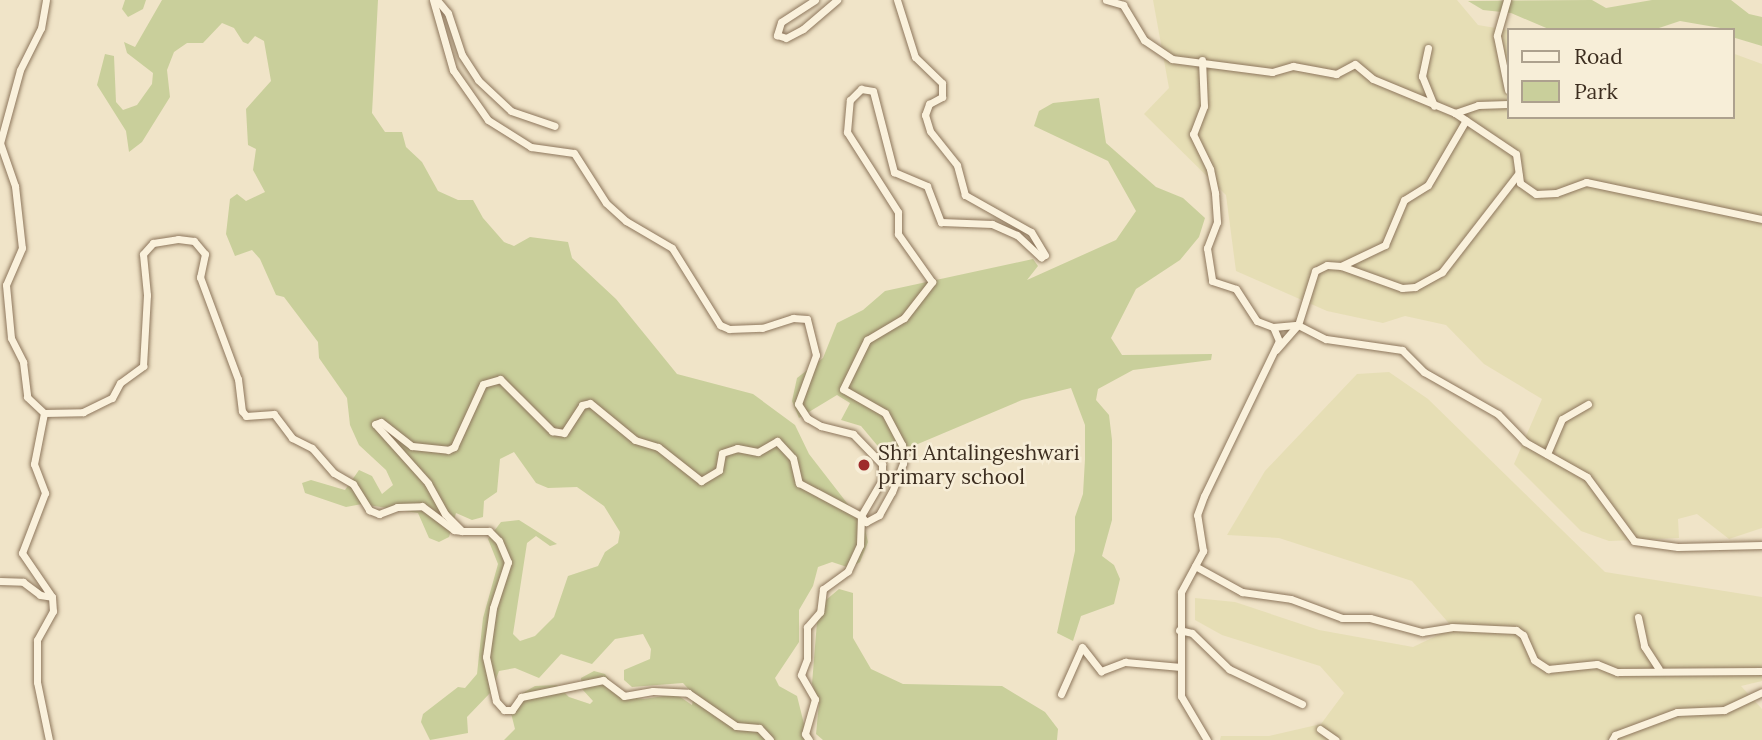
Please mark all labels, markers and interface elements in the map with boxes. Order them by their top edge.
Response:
legend [1506,28,1734,119]
text: Road [1574,43,1623,70]
text: Park [1574,78,1618,105]
place label: Shri Antalingeshwari primary school [878,440,1080,490]
marker: Shri Antalingeshwari primary school [856,457,872,473]

